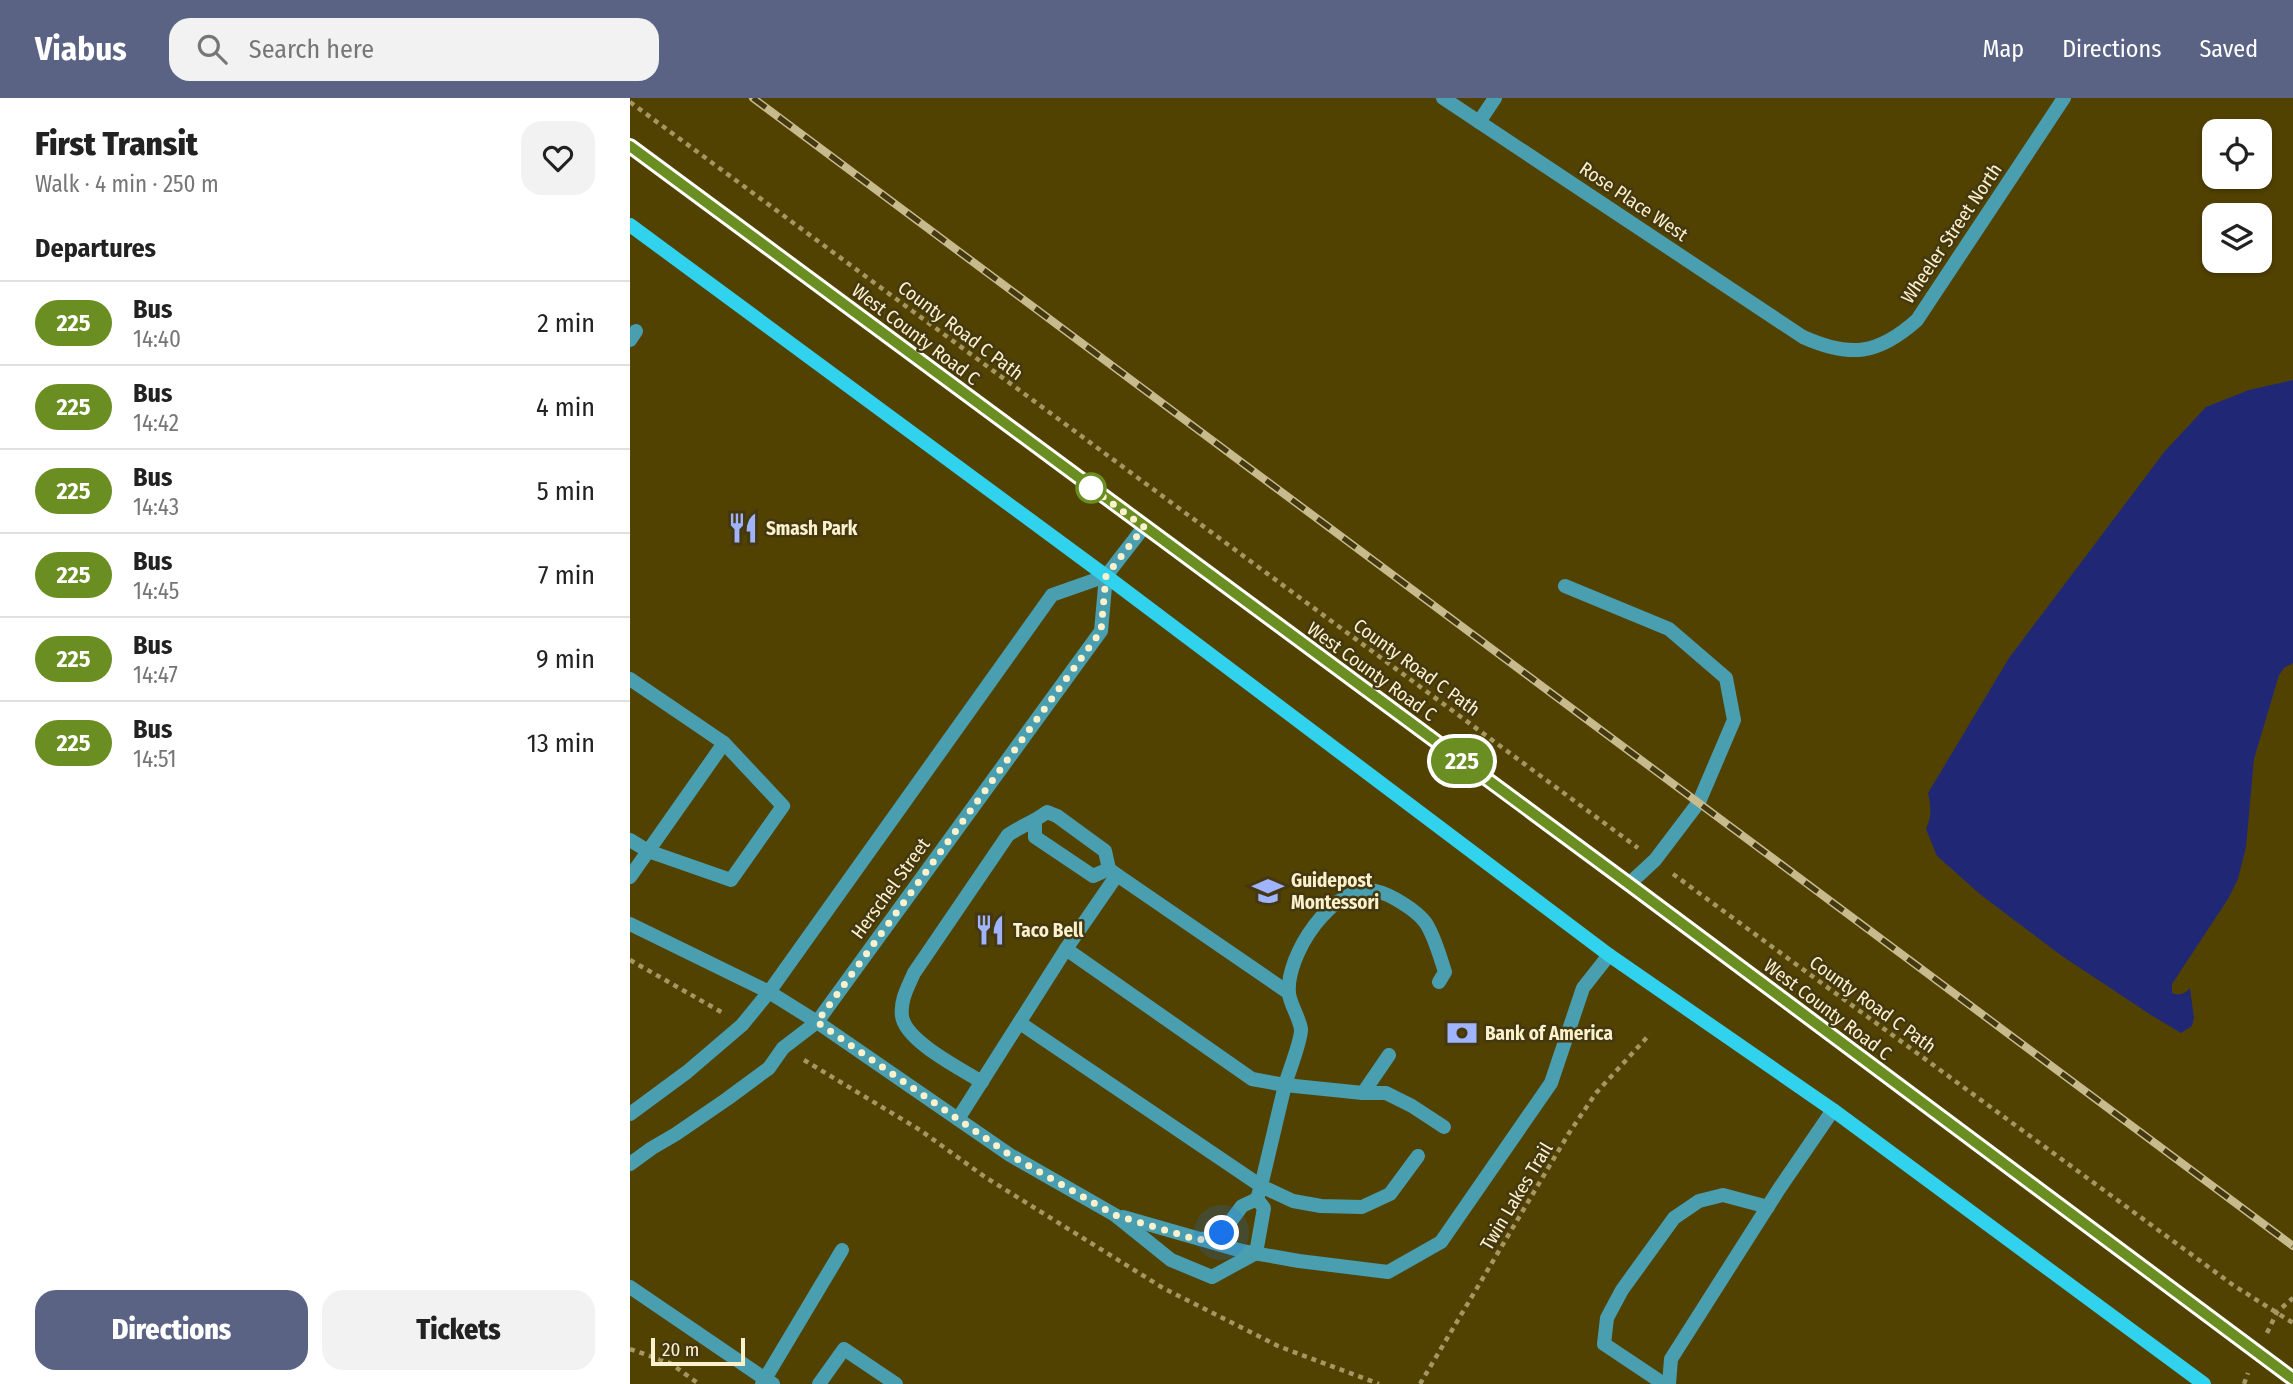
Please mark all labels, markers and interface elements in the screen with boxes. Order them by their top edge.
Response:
search box [169,18,659,81]
text: Viabus [35,29,127,69]
icon: search [193,30,231,68]
text: Search here [249,34,374,65]
text: Map [1983,35,2024,63]
text: Directions [2062,35,2161,63]
text: Saved [2199,35,2258,63]
map controls [2202,119,2272,273]
button: locate [2202,119,2272,189]
button: heart [521,121,595,195]
text: First Transit [35,124,198,164]
street label: Rose Place West [1575,157,1693,246]
street label: Wheeler Street North [1896,159,2007,308]
text: Walk · 4 min · 250 m [35,170,219,198]
button: layers [2202,203,2272,273]
text: Departures [35,233,156,264]
street label: County Road C Path [894,276,1028,385]
street label: West County Road C [847,279,984,390]
text: Bus [133,294,172,325]
text: 2 min [537,308,595,339]
text: 225 [56,309,91,337]
text: 14:40 [133,325,181,353]
text: Bus [133,378,172,409]
text: 4 min [536,392,595,423]
text: 225 [56,393,91,421]
text: 14:42 [133,409,179,437]
text: Bus [133,462,172,493]
unlabelled marker [1076,473,1106,503]
text: 5 min [537,476,595,507]
text: 225 [56,477,91,505]
text: 14:43 [133,493,179,521]
restaurant icon: Smash Park [726,511,760,545]
place label: Smash Park [766,517,858,540]
text: Bus [133,546,172,577]
text: 7 min [538,560,595,591]
text: 225 [56,561,91,589]
text: 14:45 [133,577,179,605]
street label: County Road C Path [1349,614,1484,721]
street label: West County Road C [1303,617,1441,726]
text: Bus [133,630,172,661]
text: 9 min [536,644,595,675]
text: 225 [56,645,91,673]
text: 14:47 [133,661,178,689]
text: Bus [133,714,172,745]
text: 13 min [527,728,595,759]
text: 225 [56,729,91,757]
line badge: 225 [1422,738,1502,784]
text: 14:51 [133,745,176,773]
text: 225 [1445,747,1479,775]
street label: Herschel Street [846,833,935,943]
place label: Guidepost Montessori [1291,869,1379,914]
school or university icon: Guidepost Montessori [1251,874,1285,908]
restaurant icon: Taco Bell [973,913,1007,947]
place label: Taco Bell [1013,919,1084,942]
street label: County Road C Path [1805,951,1940,1058]
street label: West County Road C [1759,954,1896,1065]
bank icon: Bank of America [1445,1016,1479,1050]
place label: Bank of America [1485,1022,1613,1045]
street label: Twin Lakes Trail [1475,1138,1558,1254]
your location [1204,1215,1239,1250]
button: Directions [35,1290,308,1370]
button: Tickets [322,1290,595,1370]
scale bar [651,1335,746,1367]
text: 20 m [662,1338,699,1361]

